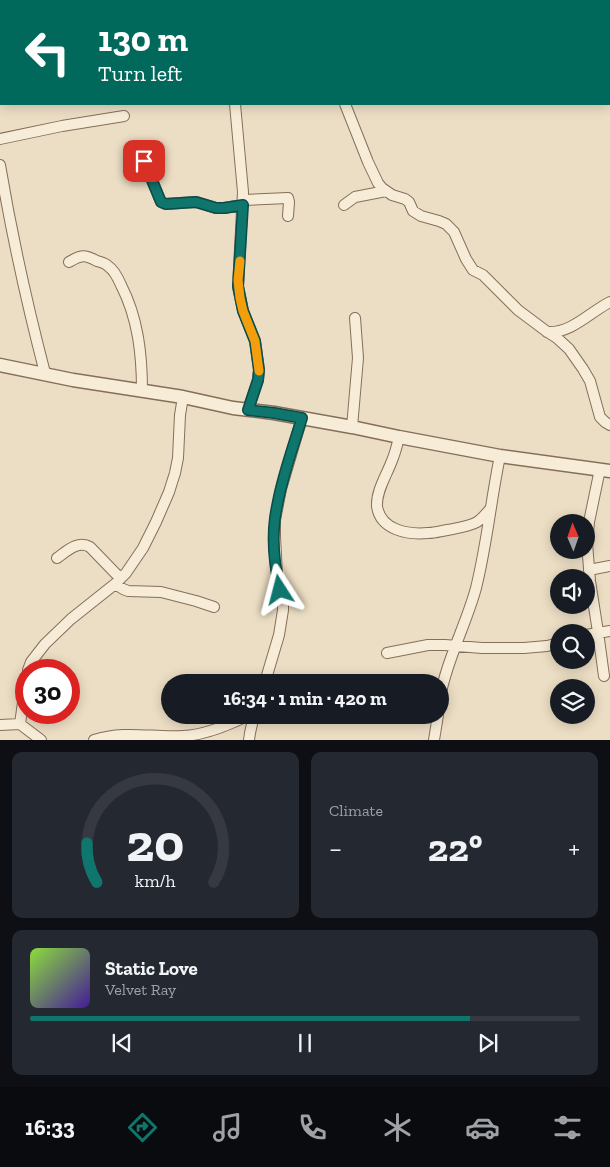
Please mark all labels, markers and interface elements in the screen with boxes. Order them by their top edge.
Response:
text: 130 m [98,18,188,60]
icon: left [15,20,80,85]
text: Turn left [98,60,182,87]
pin [123,140,165,182]
icon: arrive [130,147,158,175]
north arrow [550,514,595,559]
map controls [550,514,595,724]
position arrow [253,563,305,615]
button: sound [550,569,595,614]
button: search [550,624,595,669]
speed limit sign: 30 [15,659,80,724]
button: layers [550,679,595,724]
text: 16:34 · 1 min · 420 m [223,687,387,710]
text: Climate [329,801,383,820]
text: 20 [127,812,184,874]
text: 22° [428,825,482,871]
text: − [329,832,342,865]
text: + [568,832,580,865]
text: km/h [135,870,176,892]
text: Static Love [105,957,198,980]
text: Velvet Ray [105,980,176,999]
icon: previous [108,1029,136,1057]
icon: pause [291,1029,319,1057]
icon: next [474,1029,502,1057]
icon: directions [125,1110,160,1145]
icon: music [210,1110,245,1145]
icon: phone [295,1110,330,1145]
icon: climate [380,1110,415,1145]
icon: car [465,1110,500,1145]
icon: filters [550,1110,585,1145]
text: 16:33 [25,1114,75,1141]

